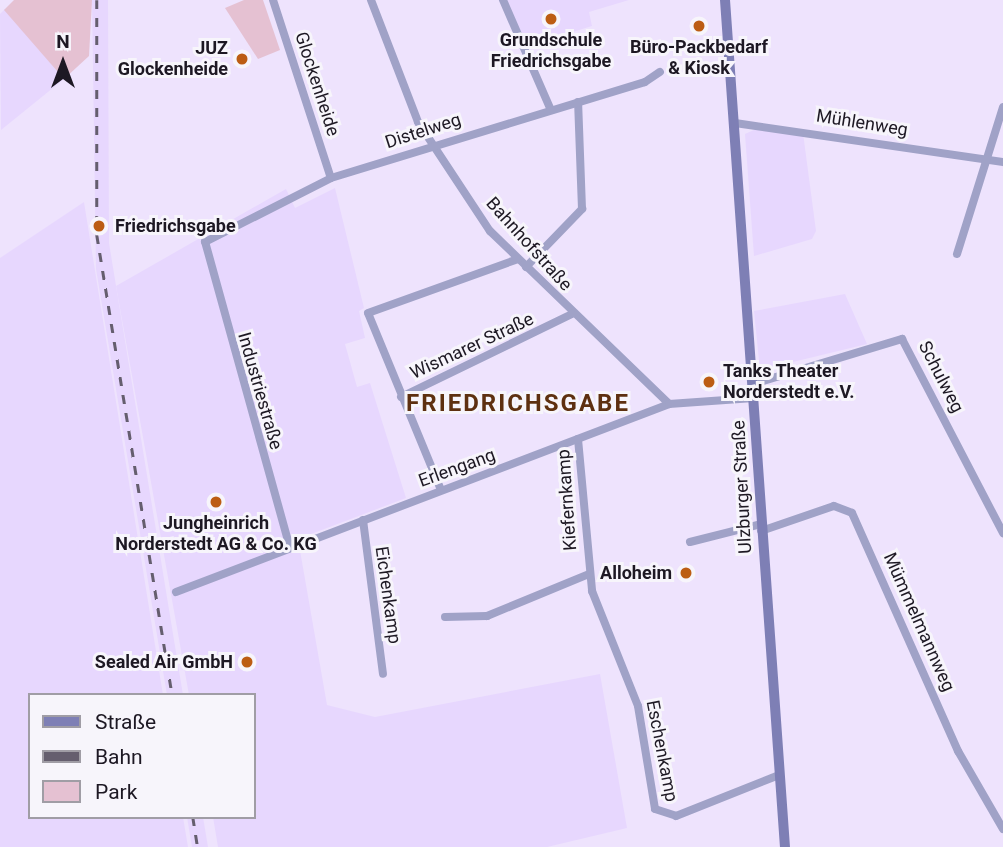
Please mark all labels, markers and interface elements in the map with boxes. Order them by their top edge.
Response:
marker: Grundschule Friedrichsgabe [543,11,559,27]
marker: Büro-Packbedarf & Kiosk [691,18,707,34]
north arrow [28,28,98,98]
street label: Glockenheide [290,29,344,139]
text: N [56,30,70,53]
place label: Grundschule Friedrichsgabe [491,30,611,72]
place label: Büro-Packbedarf & Kiosk [630,37,768,80]
place label: JUZ Glockenheide [118,38,228,80]
marker: JUZ Glockenheide [234,51,250,67]
street label: Mühlenweg [815,105,909,141]
street label: Distelweg [382,109,464,153]
street label: Bahnhofstraße [481,193,577,295]
place label: Friedrichsgabe [115,215,236,237]
marker: Friedrichsgabe [89,216,109,236]
street label: Wismarer Straße [407,308,537,384]
street label: Industriestraße [233,330,287,452]
street label: Schulweg [914,338,968,416]
place label: Tanks Theater Norderstedt e.V. [723,361,854,404]
marker: Tanks Theater Norderstedt e.V. [701,374,717,390]
district label: FRIEDRICHSGABE [408,390,628,418]
street label: Ulzburger Straße [728,420,756,554]
street label: Erlengang [416,444,498,492]
street label: Kiefernkamp [553,449,581,551]
marker: Jungheinrich Norderstedt AG & Co. KG [208,494,224,510]
place label: Jungheinrich Norderstedt AG & Co. KG [115,513,317,556]
street label: Eichenkamp [370,545,406,645]
street label: Mümmelmannweg [879,549,959,695]
place label: Alloheim [600,562,672,584]
marker: Alloheim [678,565,694,581]
place label: Sealed Air GmbH [95,651,233,673]
marker: Sealed Air GmbH [239,654,255,670]
legend [28,693,256,819]
street label: Eschenkamp [642,698,682,804]
text: Straße [95,710,156,734]
text: Bahn [95,745,143,769]
text: Park [95,780,137,804]

